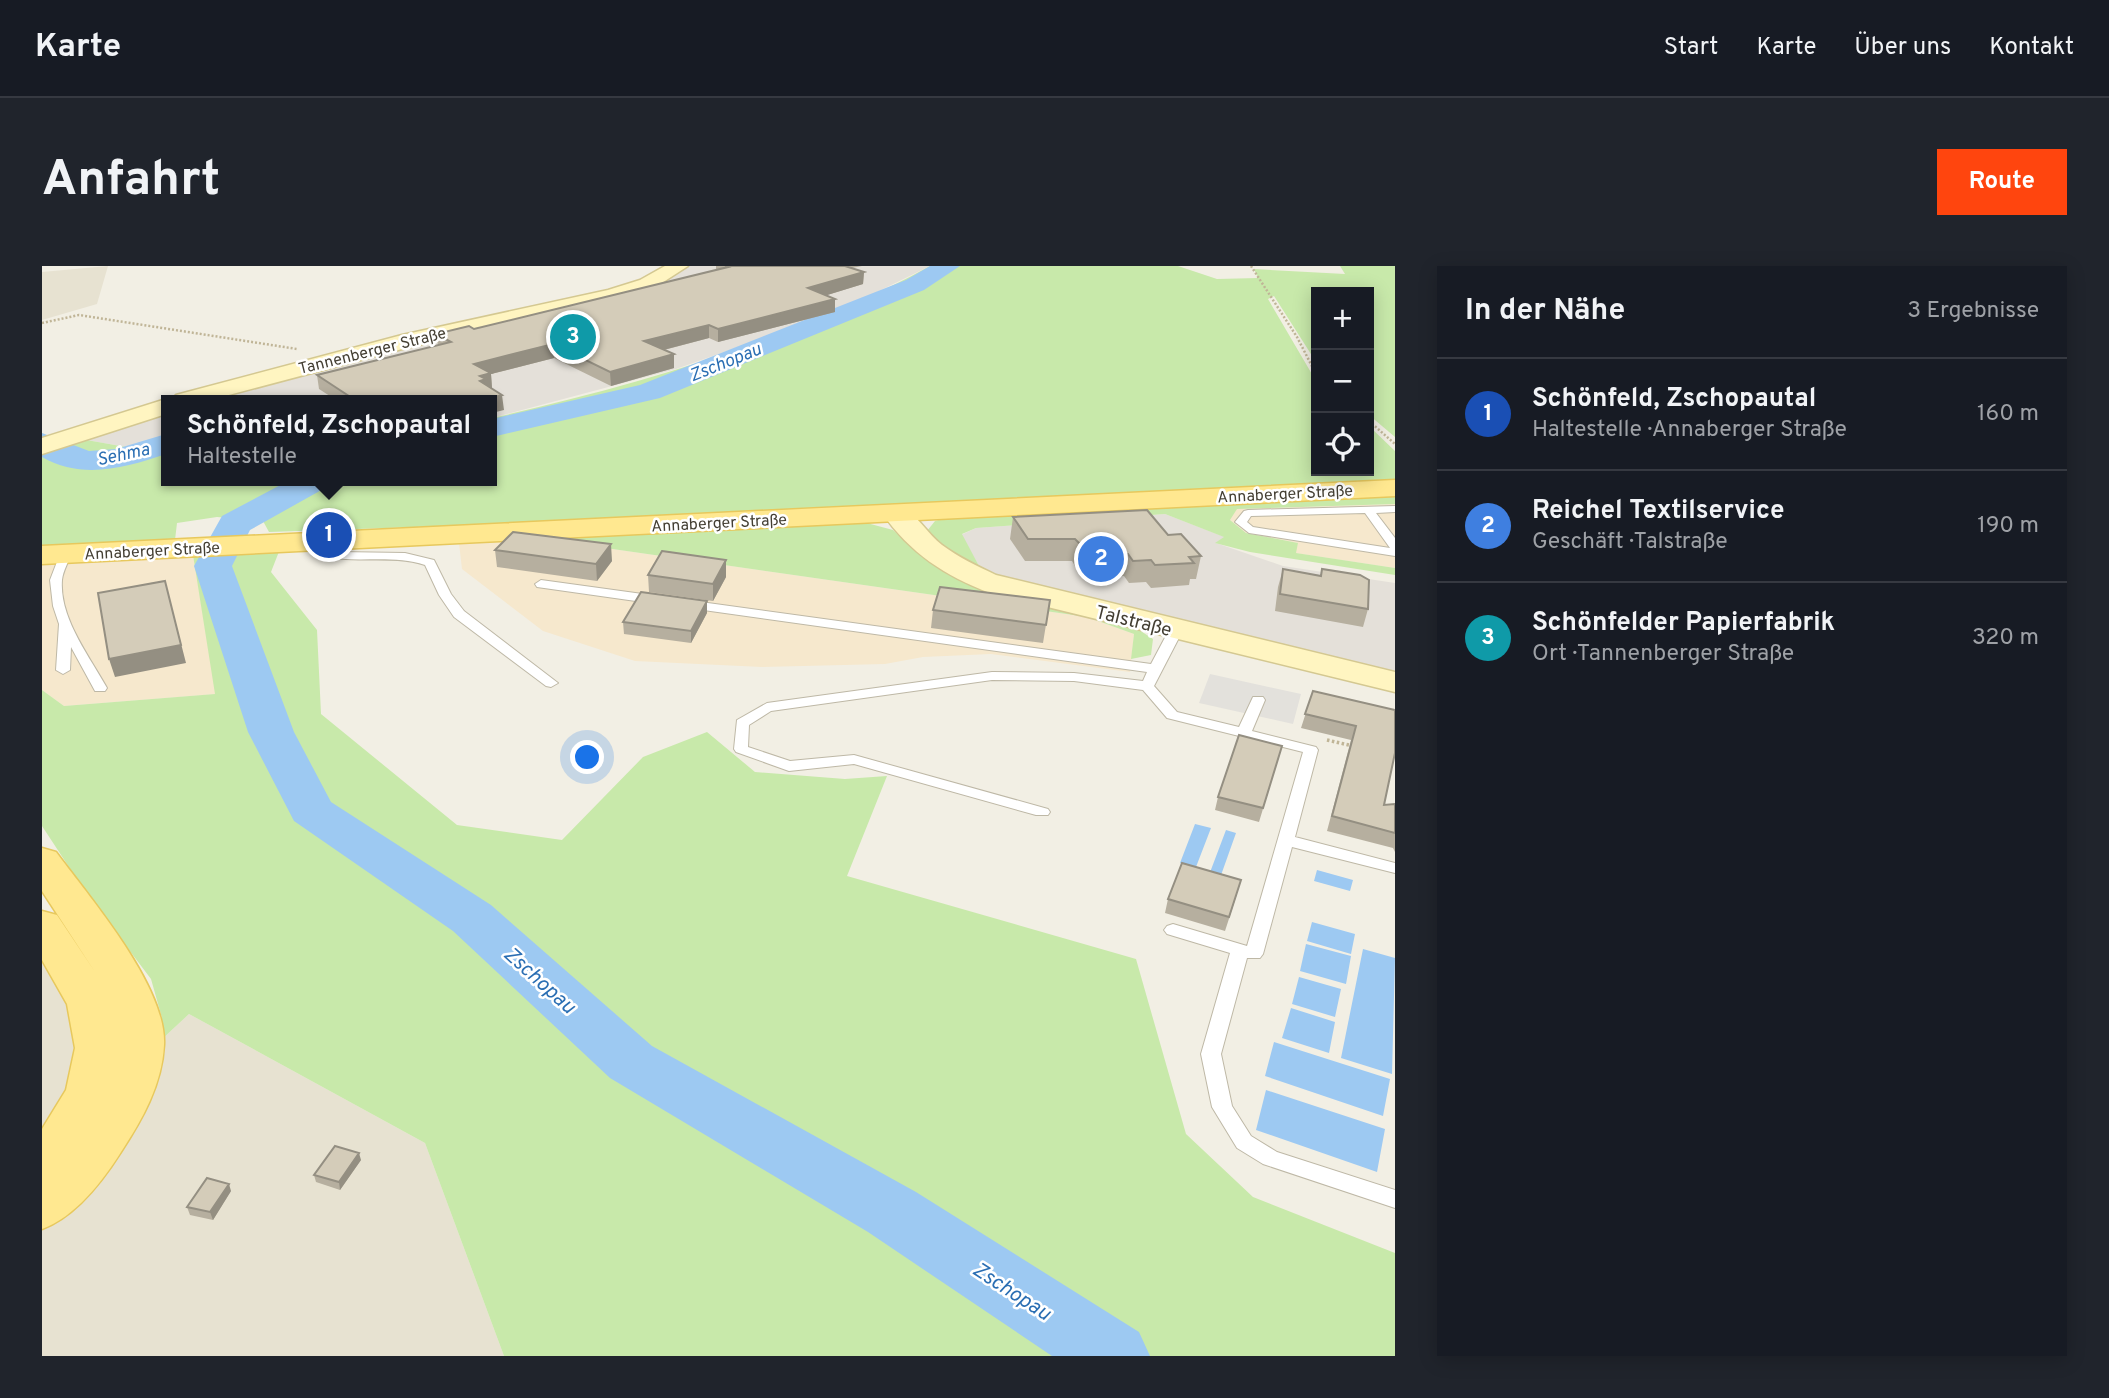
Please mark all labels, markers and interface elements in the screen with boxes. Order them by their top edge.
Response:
text: Karte [35,27,121,69]
text: Start [1664,33,1718,63]
text: Karte [1756,33,1816,63]
text: Über uns [1854,33,1951,63]
text: Kontakt [1989,33,2074,63]
button: Route [1937,149,2067,215]
text: Anfahrt [42,151,220,213]
map controls [1311,287,1374,476]
button: + [1311,287,1374,350]
text: In der Nähe [1465,293,1625,330]
text: 3 Ergebnisse [1907,297,2039,326]
pin: 3 [550,311,596,363]
street label: Tannenberger Straße [297,324,448,380]
water label: Zschopau [686,338,765,388]
button: − [1311,350,1374,413]
text: Schönfeld, Zschopautal [1532,383,1816,416]
popup [161,395,497,486]
text: 1 [1483,400,1493,429]
text: 160 m [1977,400,2039,429]
text: Schönfeld, Zschopautal [187,410,471,443]
button: locate [1311,413,1374,476]
text: Haltestelle · Annaberger Straße [1532,416,1847,445]
water label: Sehma [95,439,152,472]
text: Haltestelle [187,443,297,472]
street label: Annaberger Straße [1217,481,1353,509]
text: Reichel Textilservice [1532,495,1784,528]
pin: 1 [306,509,352,561]
street label: Annaberger Straße [651,510,787,538]
text: 2 [1481,512,1495,541]
text: 190 m [1977,512,2039,541]
text: Geschäft · Talstraße [1532,528,1728,557]
pin: 2 [1078,533,1124,585]
street label: Annaberger Straße [84,538,220,566]
street label: Talstraße [1093,601,1174,643]
text: Schönfelder Papierfabrik [1532,607,1835,640]
text: 3 [1481,624,1495,653]
text: 320 m [1972,624,2039,653]
text: Ort · Tannenberger Straße [1532,640,1794,669]
your location [570,740,604,774]
water label: Zschopau [497,942,581,1021]
water label: Zschopau [967,1257,1056,1328]

